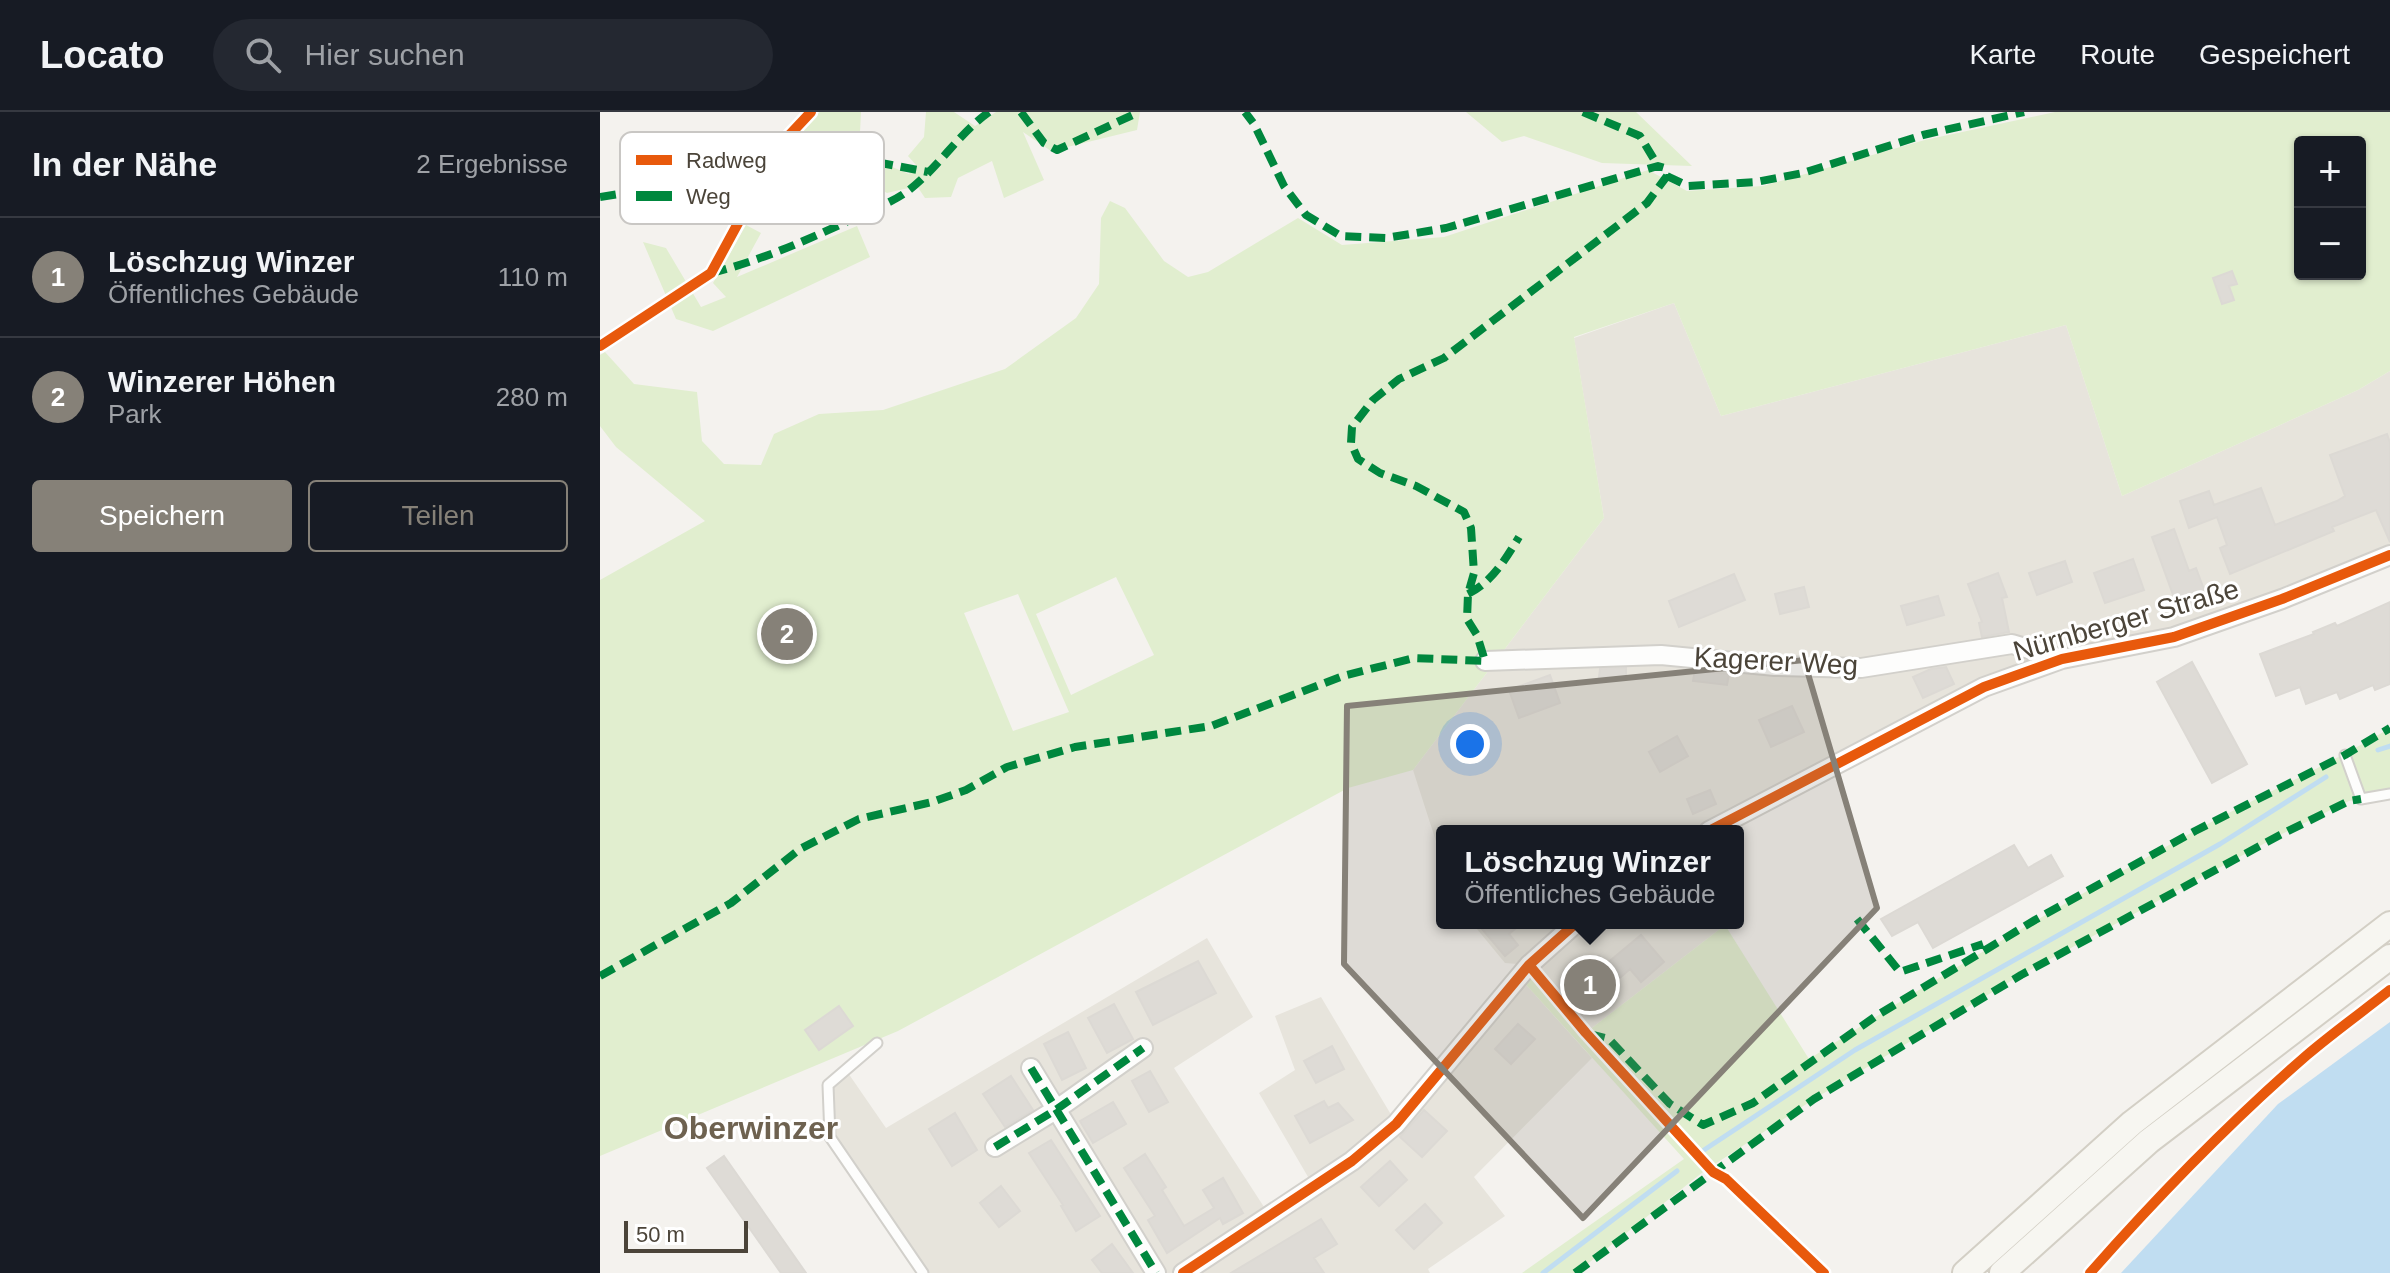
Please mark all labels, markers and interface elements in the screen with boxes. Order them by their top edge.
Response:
search box [213,19,773,91]
icon: search [241,33,285,77]
text: Locato [40,34,165,76]
text: Hier suchen [305,38,465,71]
text: Karte [1969,39,2036,70]
text: Route [2080,39,2155,70]
text: Gespeichert [2199,39,2350,70]
legend [620,132,884,224]
map controls [2294,136,2366,280]
button: + [2294,136,2366,208]
text: In der Nähe [32,145,217,183]
text: Radweg [686,148,767,173]
text: 2 Ergebnisse [416,149,568,179]
text: Weg [686,184,731,209]
button: − [2294,208,2366,280]
text: Löschzug Winzer [108,245,354,278]
text: 1 [51,262,65,292]
text: 110 m [498,262,568,292]
text: Öffentliches Gebäude [108,279,359,309]
text: Winzerer Höhen [108,365,336,398]
text: 2 [51,382,65,412]
text: 280 m [496,382,568,412]
text: Park [108,399,161,429]
button: Speichern [32,480,292,552]
button: Teilen [308,480,568,552]
street label: Nürnberger Straße [2010,573,2242,667]
pin: 2 [761,604,813,664]
street label: Kagerer Weg [1693,641,1859,681]
your location [1450,724,1490,764]
popup [1436,825,1744,929]
text: Löschzug Winzer [1464,845,1711,878]
text: Öffentliches Gebäude [1464,879,1716,909]
pin: 1 [1564,955,1616,1015]
district label: Oberwinzer [664,1110,838,1146]
scale bar [624,1217,748,1253]
text: 50 m [636,1222,685,1247]

